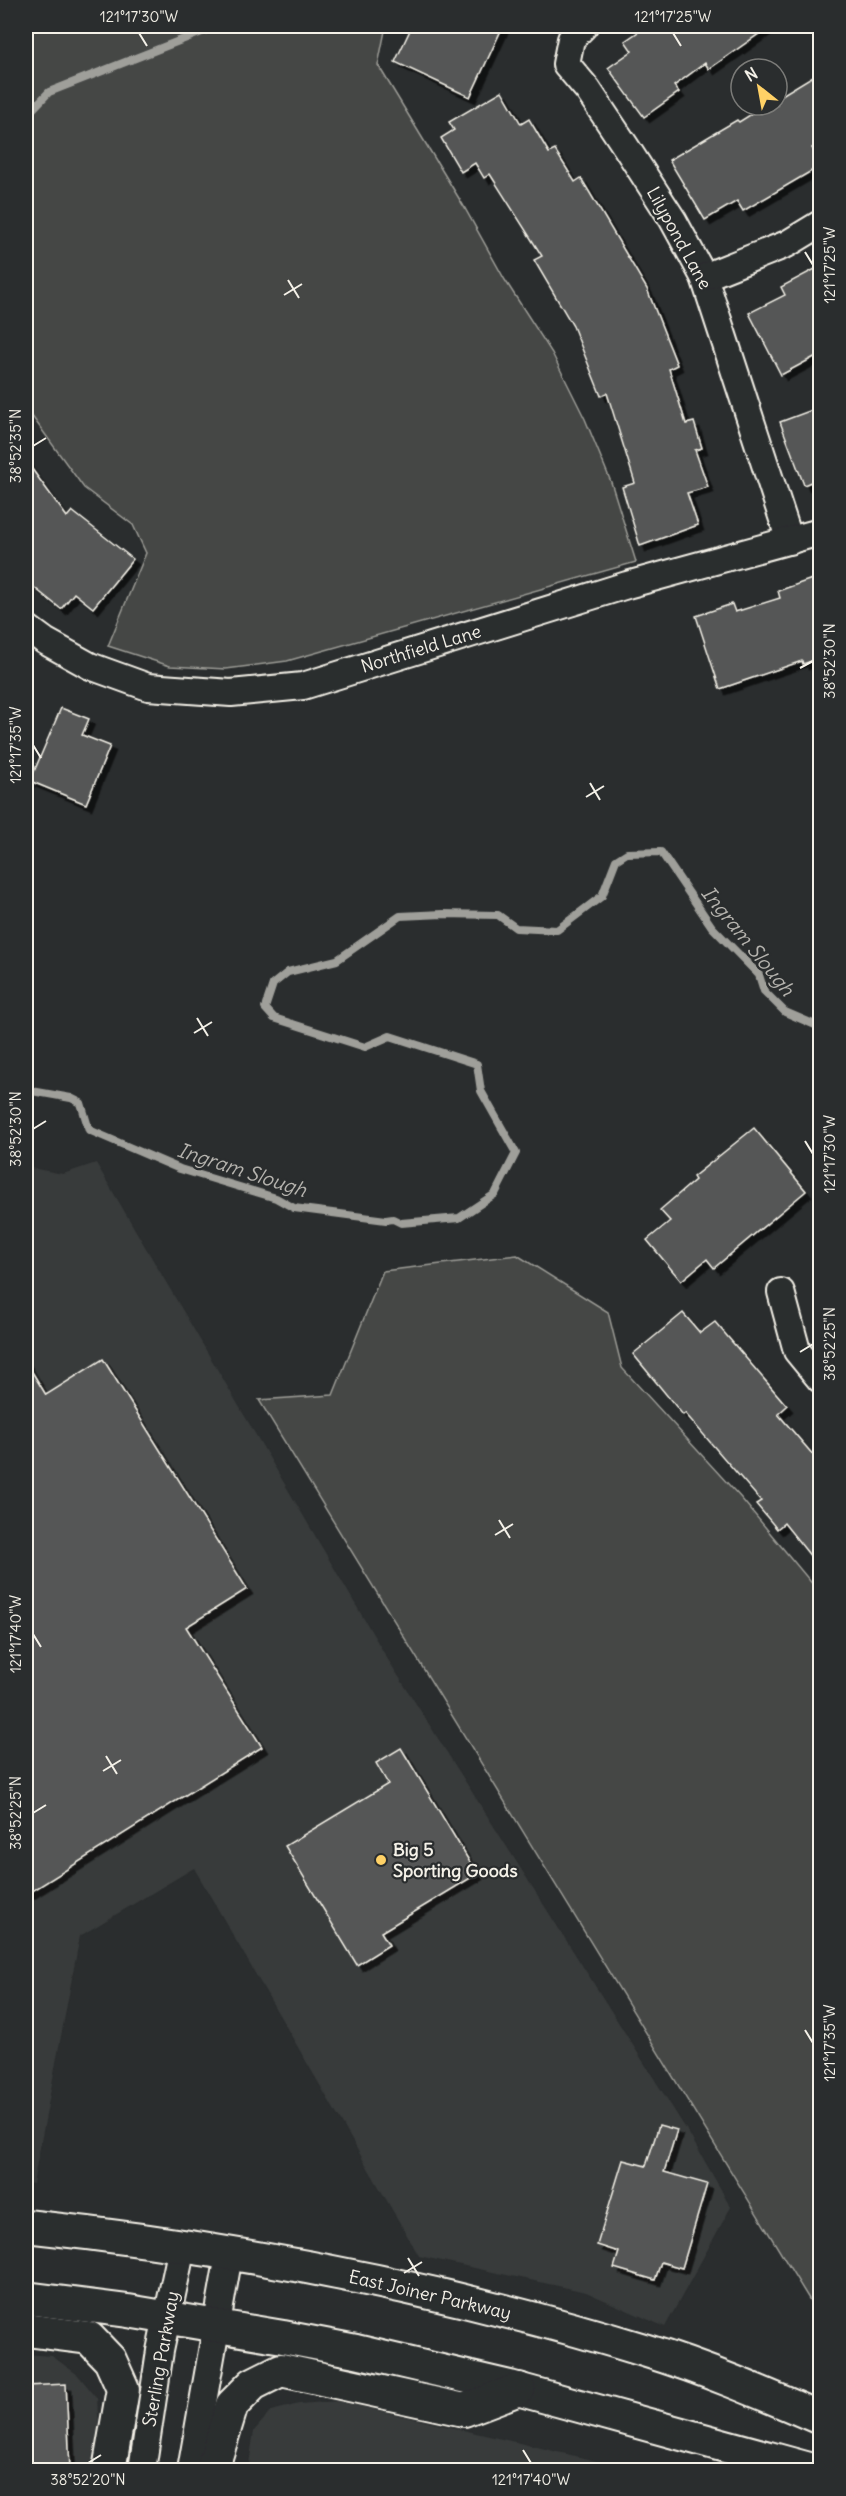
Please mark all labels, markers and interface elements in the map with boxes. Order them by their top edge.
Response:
text: 121°17'30"W [100,7,179,26]
text: 121°17'25"W [635,7,712,26]
north arrow [729,57,789,117]
text: N [741,63,761,86]
street label: Lilypond Lane [642,182,717,293]
text: 121°17'25"W [820,226,839,303]
text: 38°52'35"N [6,409,25,483]
street label: Northfield Lane [358,619,484,678]
text: 38°52'30"N [820,623,839,699]
text: 121°17'35"W [6,706,25,784]
water label: Ingram Slough [696,881,801,1001]
text: 38°52'30"N [6,1091,25,1167]
text: 121°17'30"W [820,1114,839,1193]
water label: Ingram Slough [175,1137,310,1202]
text: 38°52'25"N [820,1307,839,1381]
text: 121°17'40"W [6,1595,25,1673]
text: 38°52'25"N [6,1776,25,1850]
place label: Big 5 Sporting Goods [393,1838,518,1882]
marker: Big 5 Sporting Goods [374,1853,388,1867]
text: 121°17'35"W [820,2004,839,2082]
street label: East Joiner Parkway [347,2265,514,2324]
street label: Sterling Parkway [137,2289,184,2428]
text: 38°52'20"N [50,2470,126,2489]
text: 121°17'40"W [492,2470,570,2489]

